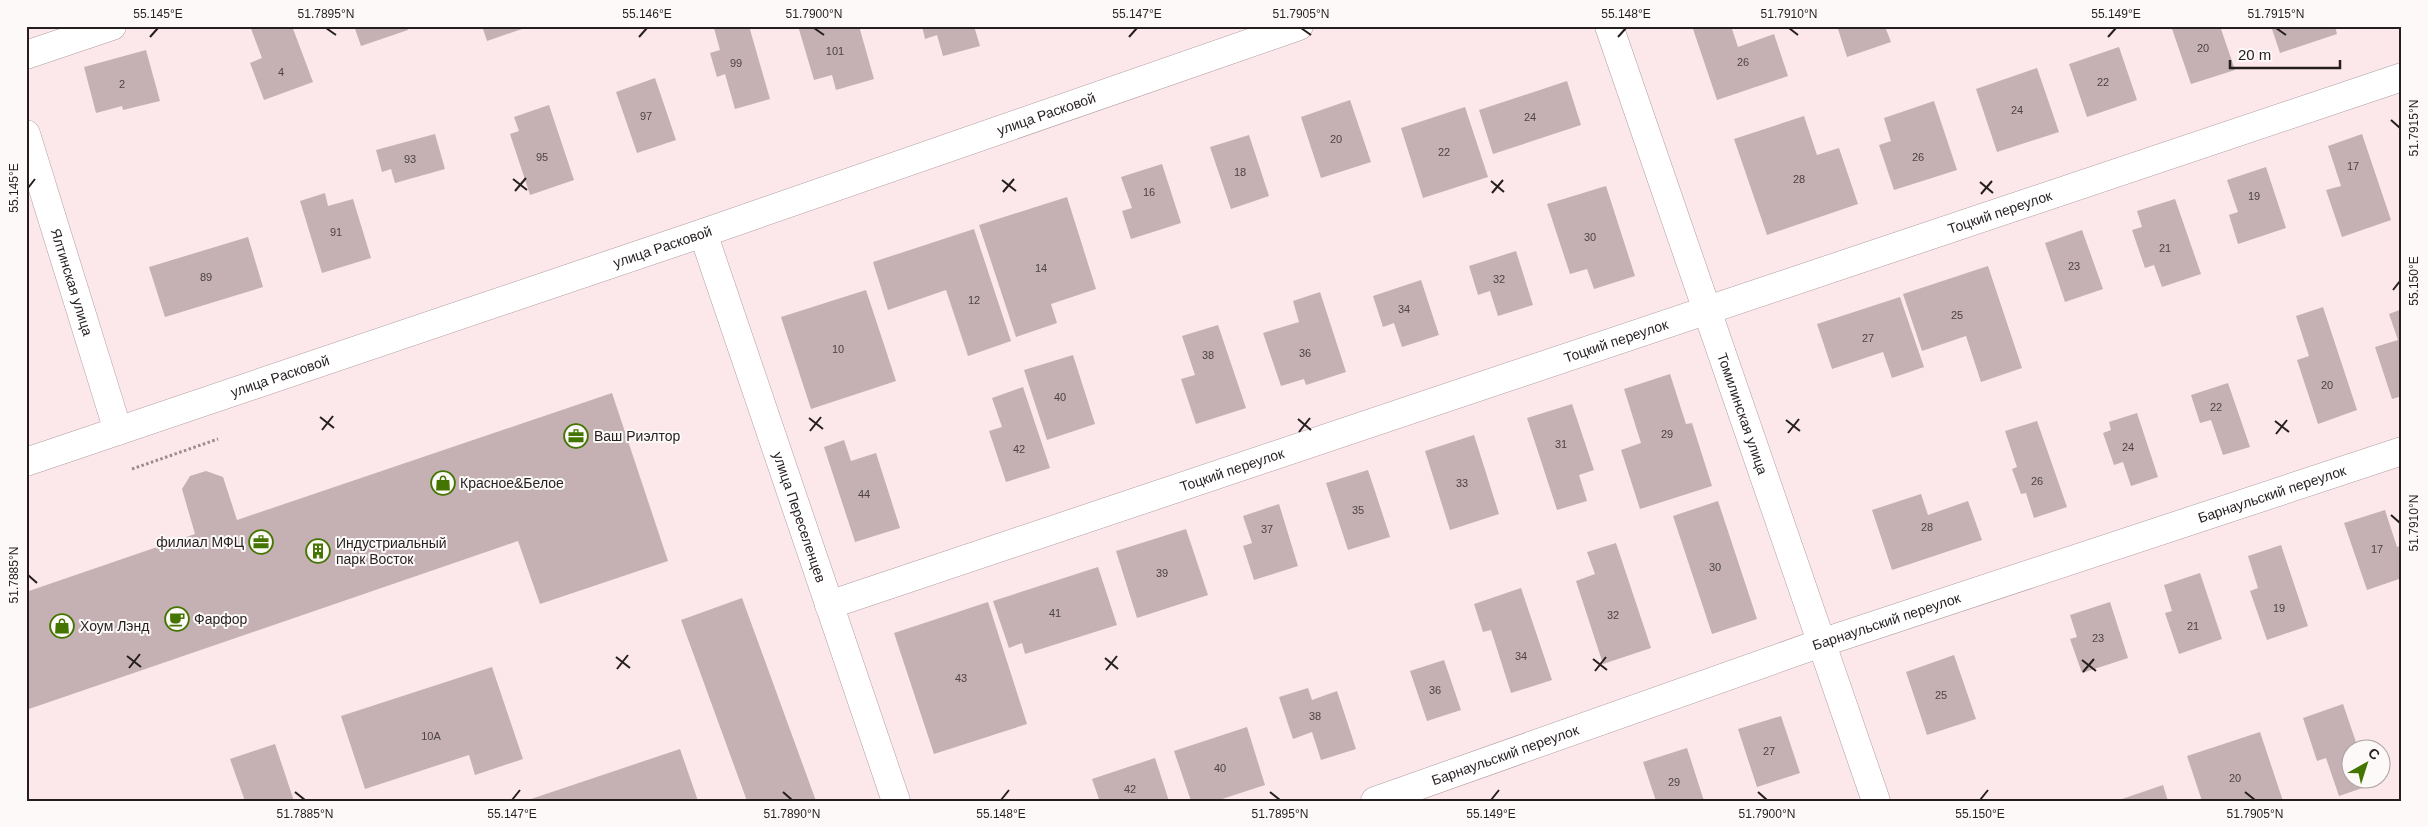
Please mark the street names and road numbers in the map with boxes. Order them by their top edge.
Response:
street label: улица Расковой [995,89,1098,138]
street label: Тоцкий переулок [1946,187,2055,237]
street label: улица Расковой [611,223,714,271]
street label: Ялтинская улица [48,226,96,338]
street label: Тоцкий переулок [1562,316,1671,366]
street label: Томилинская улица [1714,351,1771,477]
street label: улица Расковой [228,352,331,400]
street label: Тоцкий переулок [1178,445,1287,495]
street label: улица Переселенцев [770,450,829,584]
street label: Барнаульский переулок [2196,462,2349,526]
street label: Барнаульский переулок [1810,589,1963,653]
street label: Барнаульский переулок [1429,721,1582,788]

